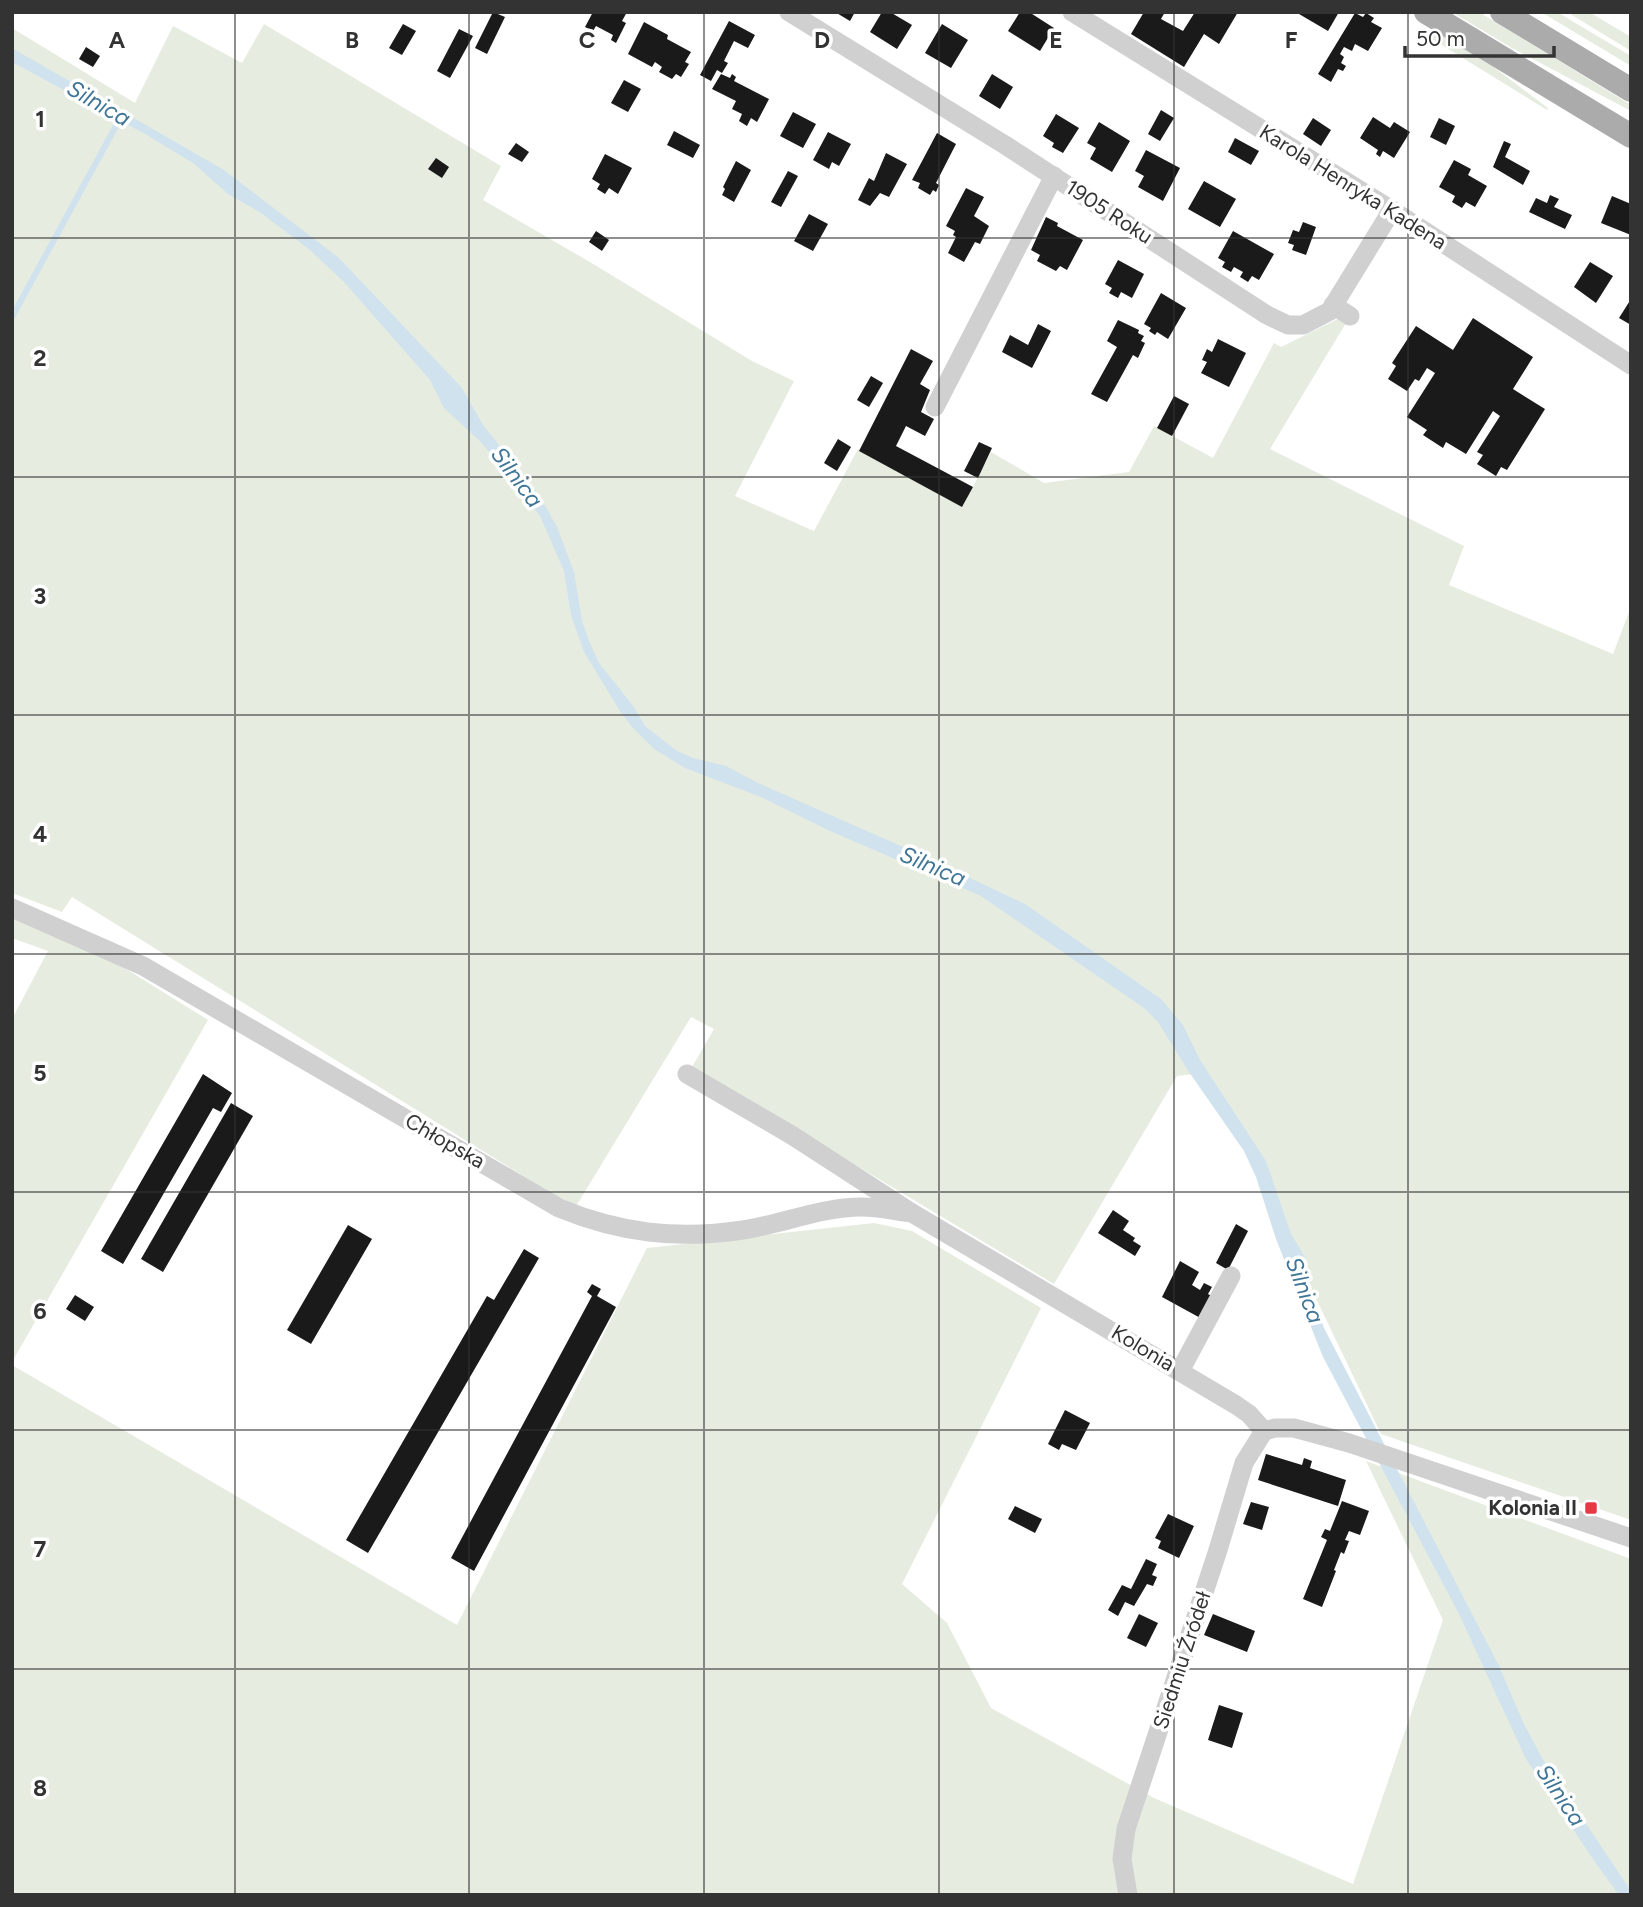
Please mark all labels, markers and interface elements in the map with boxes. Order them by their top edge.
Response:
scale bar [1405,14,1554,58]
text: A [109,26,126,54]
text: B [345,26,359,54]
text: C [579,26,596,54]
text: D [814,26,830,54]
text: E [1049,26,1063,54]
text: F [1285,26,1298,54]
text: 50 m [1416,26,1465,51]
water label: Silnica [62,74,136,132]
text: 1 [35,105,45,133]
street label: Karola Henryka Kadena [1255,119,1451,254]
street label: 1905 Roku [1061,174,1157,249]
text: 2 [33,344,47,372]
water label: Silnica [485,441,549,513]
text: 3 [34,582,46,610]
text: 4 [33,820,47,848]
water label: Silnica [896,840,970,892]
text: 5 [33,1059,47,1087]
street label: Chłopska [401,1108,490,1173]
water label: Silnica [1280,1253,1330,1327]
text: 6 [33,1297,47,1325]
street label: Kolonia [1107,1319,1179,1376]
place label: Kolonia II [1488,1495,1577,1520]
marker: Kolonia II [1583,1500,1599,1516]
text: 7 [34,1535,47,1563]
street label: Siedmiu Źródeł [1147,1588,1216,1732]
water label: Silnica [1530,1759,1592,1831]
text: 8 [33,1774,47,1802]

